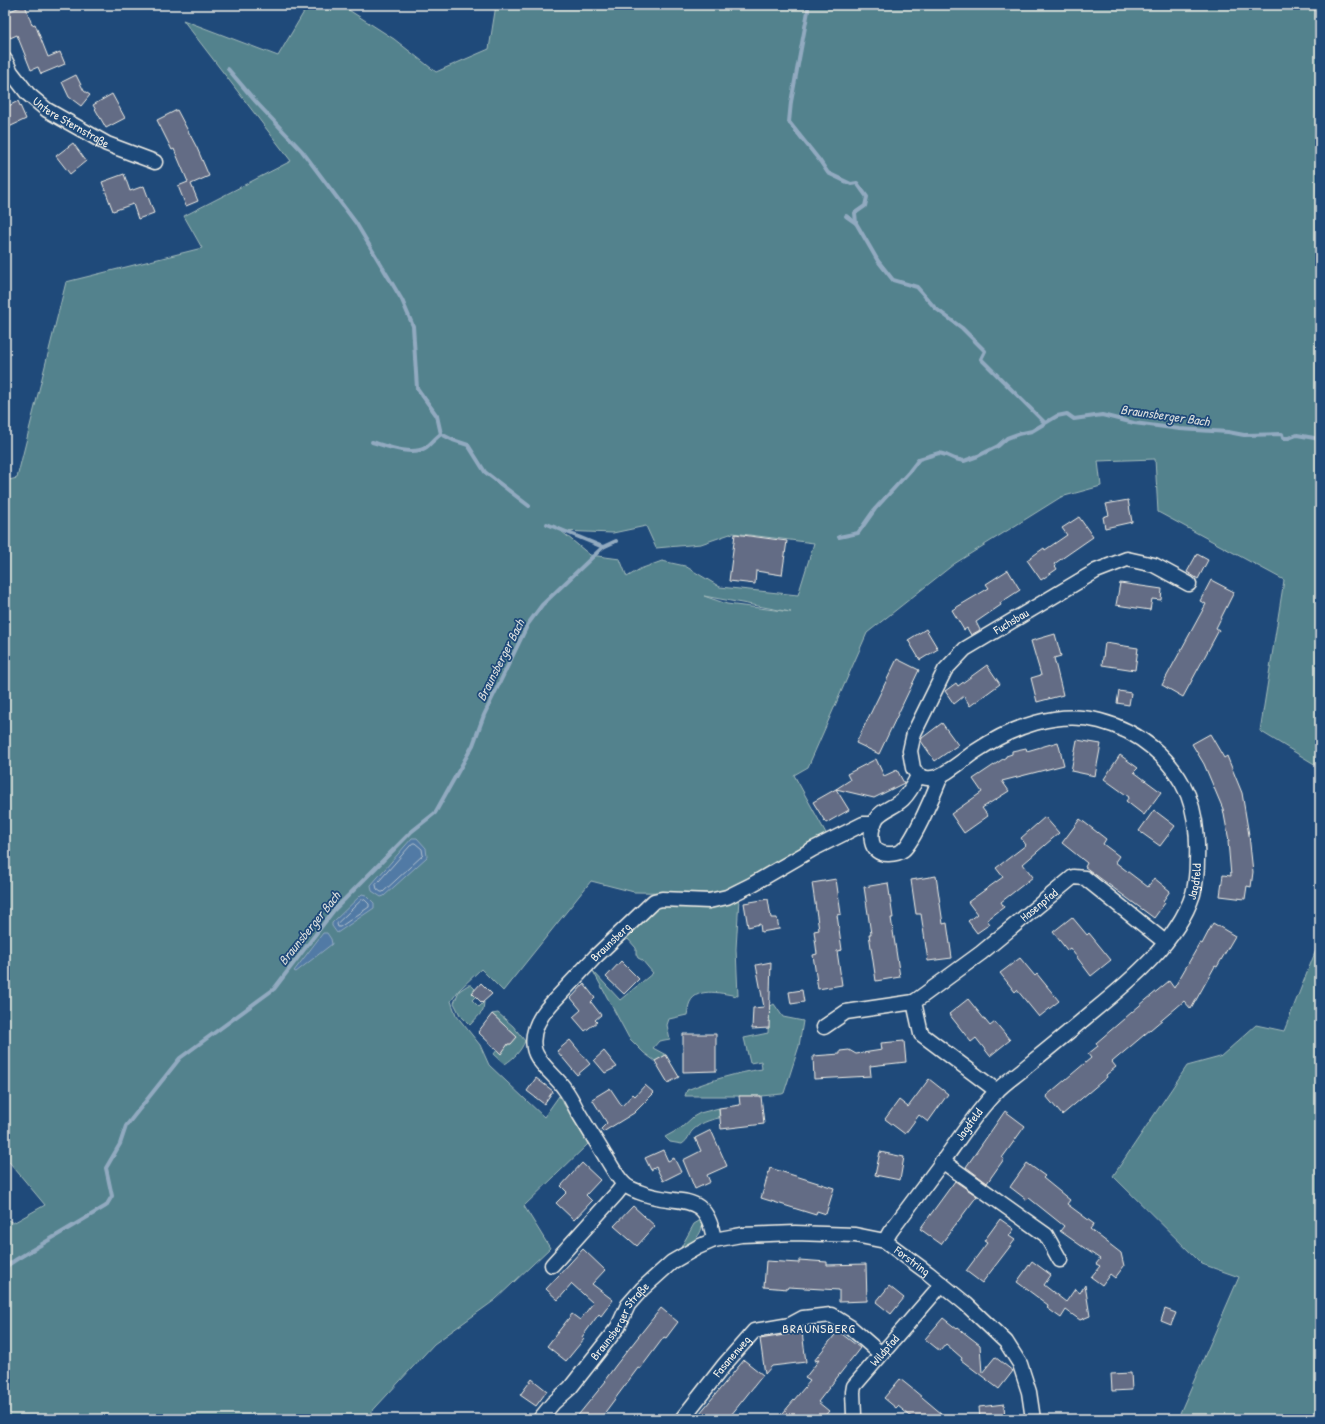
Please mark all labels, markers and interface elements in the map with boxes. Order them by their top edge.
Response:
street label: Untere Sternstraße [29,92,113,152]
water label: Braunsberger Bach [1119,400,1212,431]
street label: Fuchsbau [989,604,1032,639]
water label: Braunsberger Bach [472,615,530,704]
street label: Jagdfeld [1183,863,1205,902]
street label: Hasenpfad [1016,884,1061,925]
water label: Braunsberger Bach [274,886,346,969]
street label: Braunsberg [586,918,634,965]
street label: Jagdfeld [951,1104,987,1144]
street label: Forstring [890,1241,934,1280]
street label: Braunsberger Straße [586,1278,653,1363]
district label: BRAUNSBERG [782,1319,856,1337]
street label: Wildpfad [866,1330,903,1370]
street label: Fasanenweg [708,1332,754,1381]

